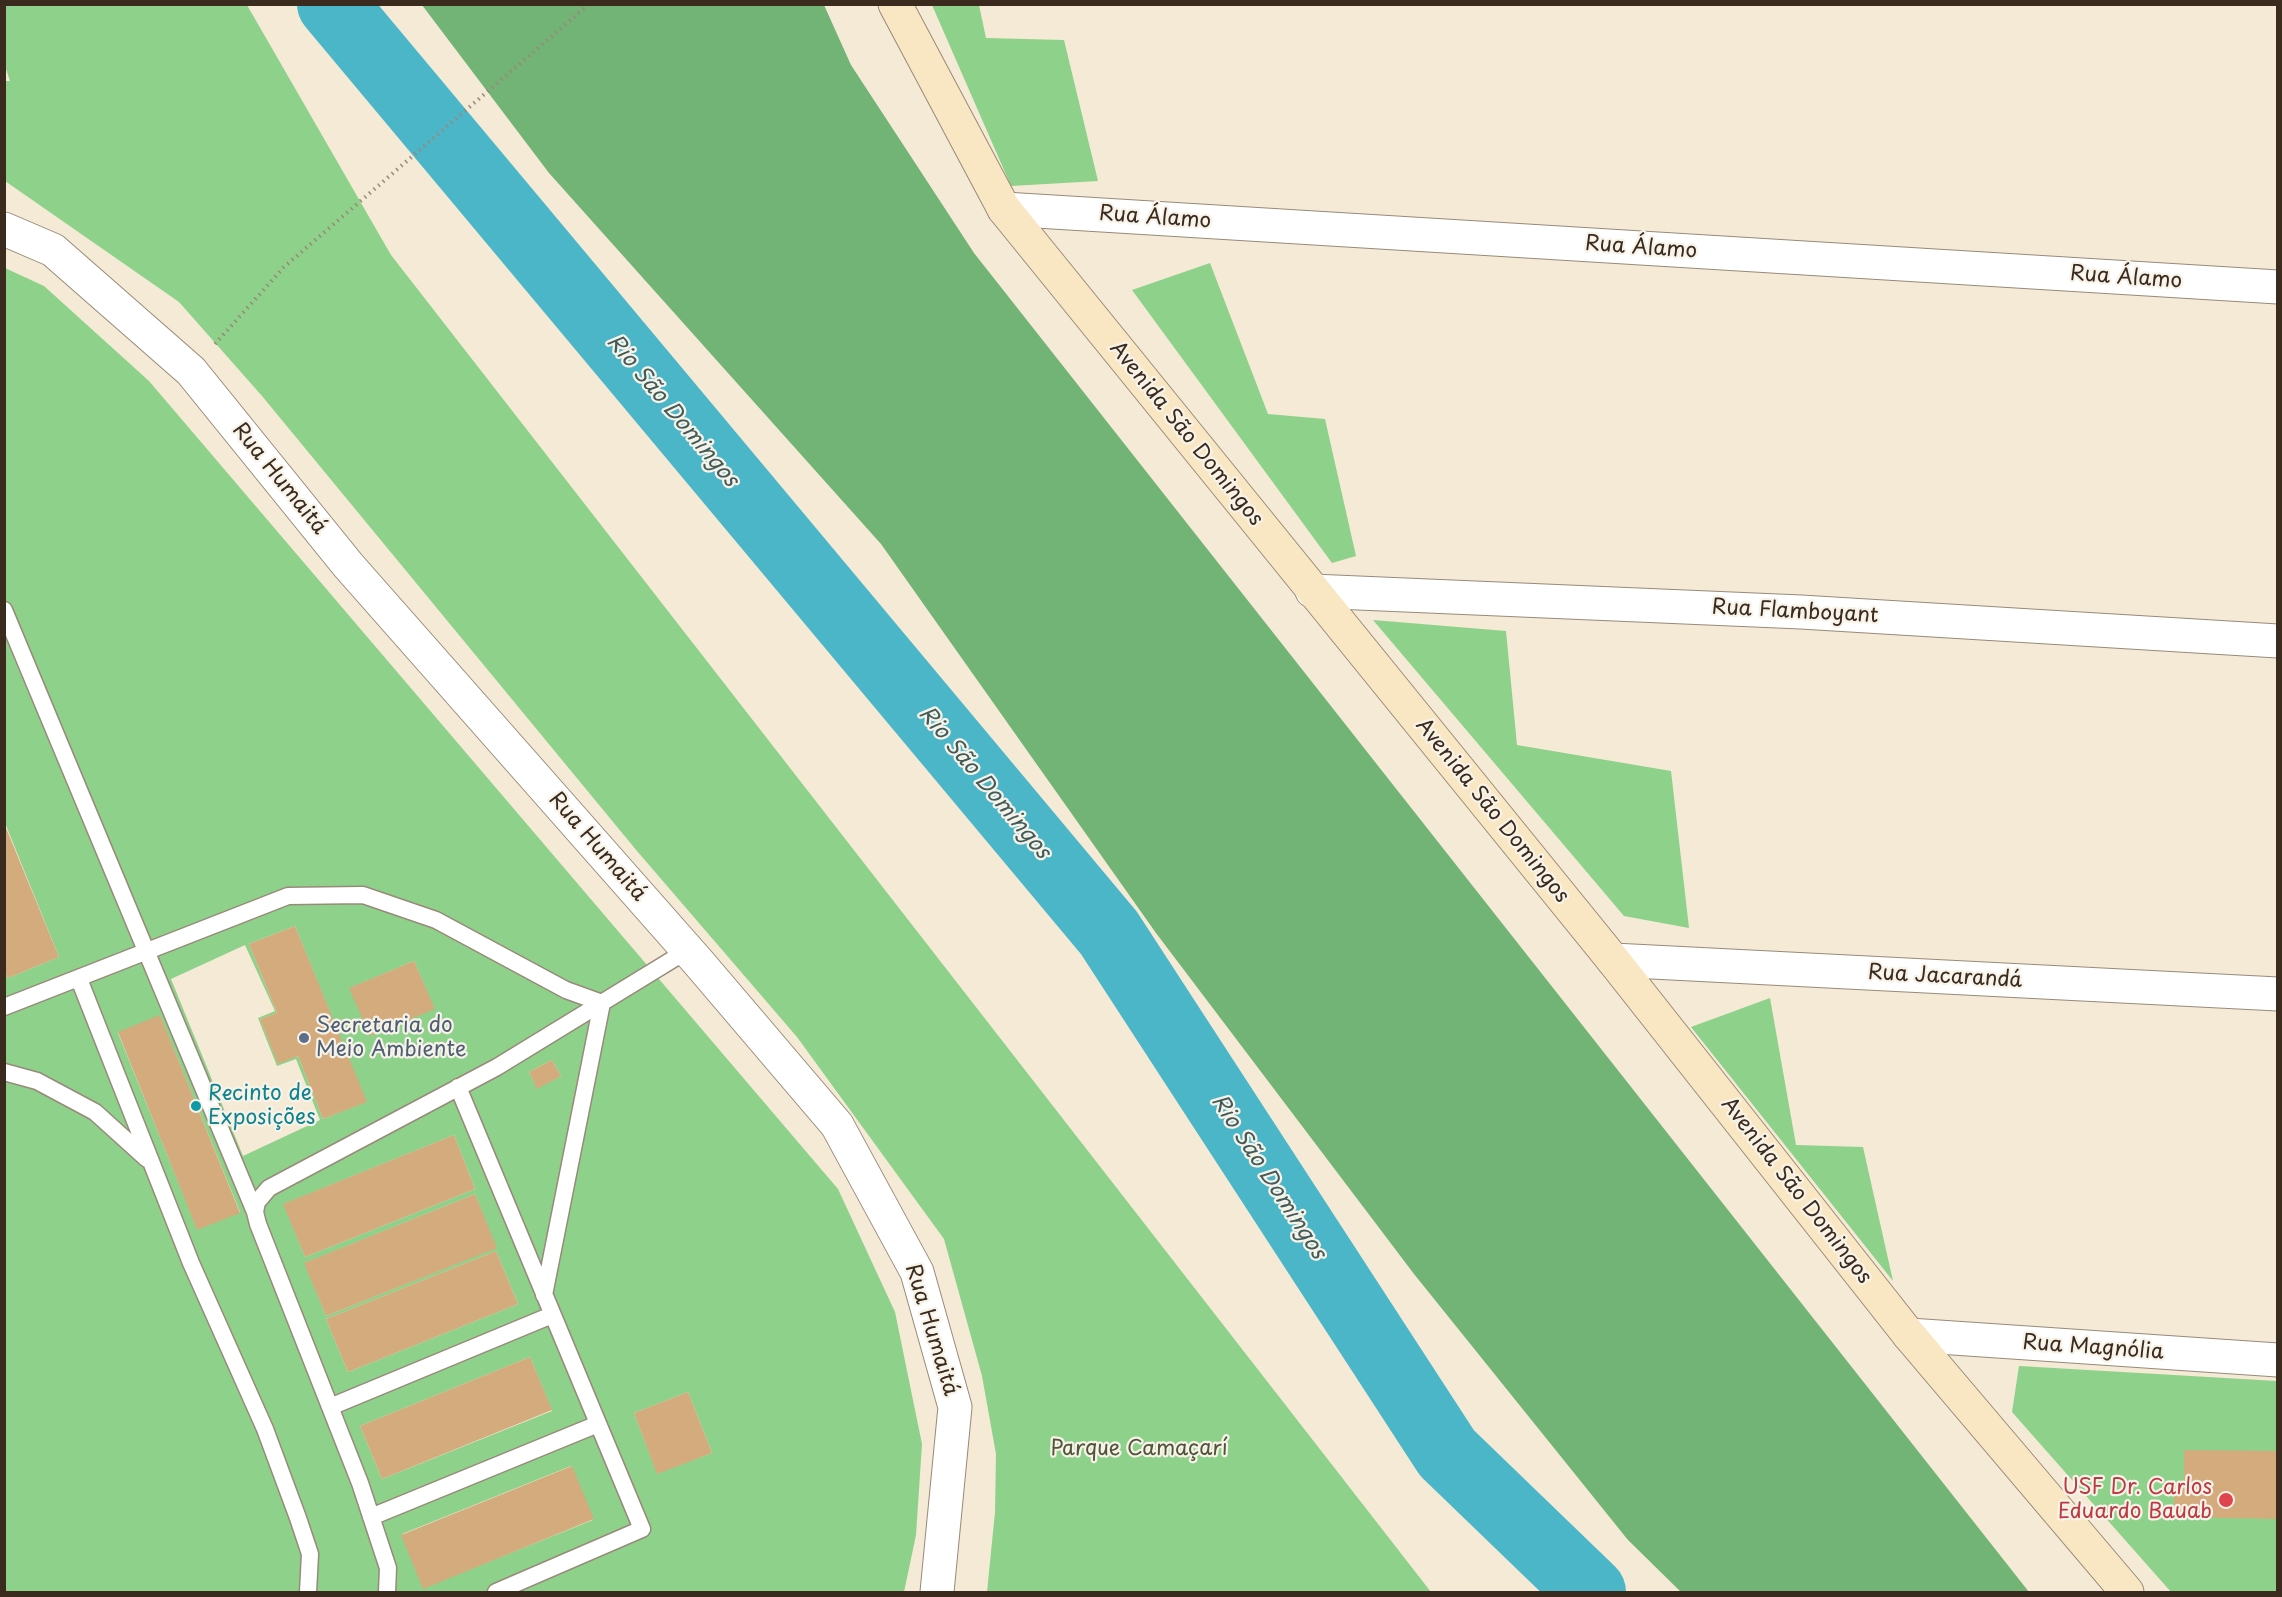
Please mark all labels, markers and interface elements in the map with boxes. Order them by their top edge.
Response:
street label: Rua Álamo [1098,202,1212,234]
street label: Rua Álamo [1584,232,1698,264]
street label: Rua Álamo [2069,262,2183,294]
water label: Rio São Domingos [601,329,743,493]
street label: Avenida São Domingos [1104,337,1268,531]
street label: Rua Humaitá [226,418,332,540]
street label: Rua Flamboyant [1711,595,1879,629]
water label: Rio São Domingos [913,701,1055,865]
street label: Avenida São Domingos [1410,714,1574,908]
street label: Rua Humaitá [543,787,651,907]
street label: Rua Jacarandá [1867,960,2023,994]
place label: Secretaria do Meio Ambiente [316,1013,466,1063]
marker: Secretaria do Meio Ambiente [297,1031,311,1045]
place label: Recinto de Exposições [208,1081,316,1131]
water label: Rio São Domingos [1205,1090,1331,1264]
street label: Avenida São Domingos [1715,1093,1877,1289]
marker: Recinto de Exposições [189,1099,203,1113]
street label: Rua Humaitá [899,1261,963,1399]
street label: Rua Magnólia [2021,1330,2165,1366]
park label: Parque Camaçarí [1050,1436,1228,1462]
place label: USF Dr. Carlos Eduardo Bauab [2058,1475,2212,1525]
marker: USF Dr. Carlos Eduardo Bauab [2217,1491,2235,1509]

